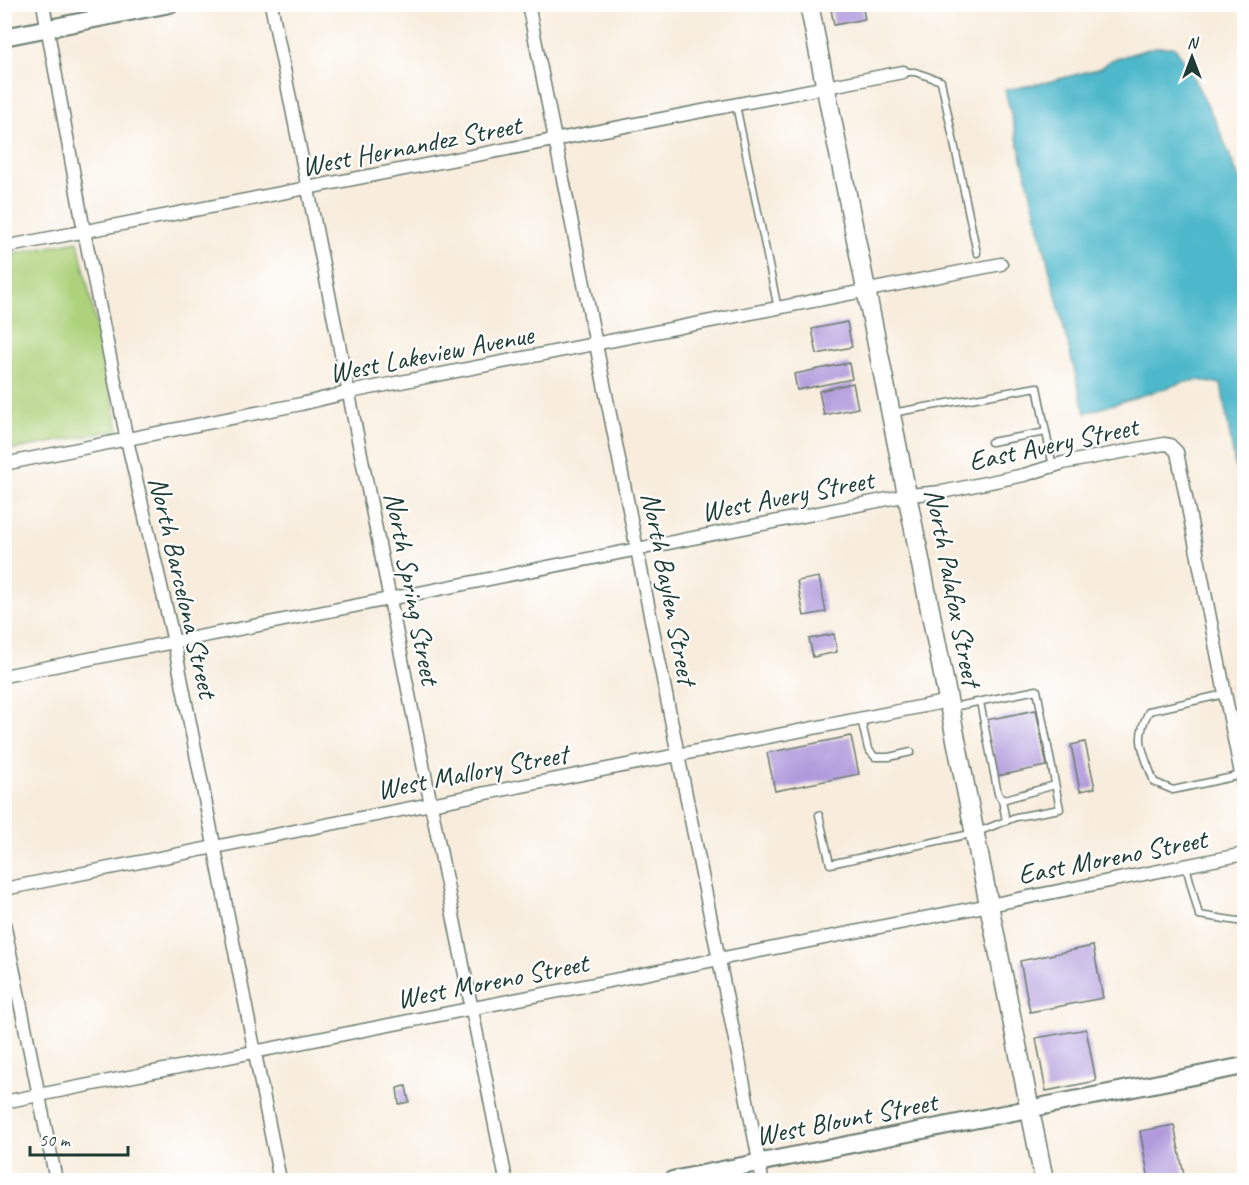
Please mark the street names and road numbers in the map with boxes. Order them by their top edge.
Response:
street label: West Hernandez Street [298,107,527,184]
street label: West Lakeview Avenue [326,316,538,390]
street label: East Avery Street [965,408,1143,478]
street label: West Avery Street [698,461,879,529]
street label: North Barcelona Street [141,473,227,704]
street label: North Palafox Street [917,486,990,692]
street label: North Spring Street [377,489,449,690]
street label: North Baylen Street [634,489,706,691]
street label: West Mallory Street [374,735,574,807]
street label: East Moreno Street [1015,821,1212,892]
street label: West Moreno Street [394,944,593,1016]
street label: West Blount Street [753,1083,942,1153]

